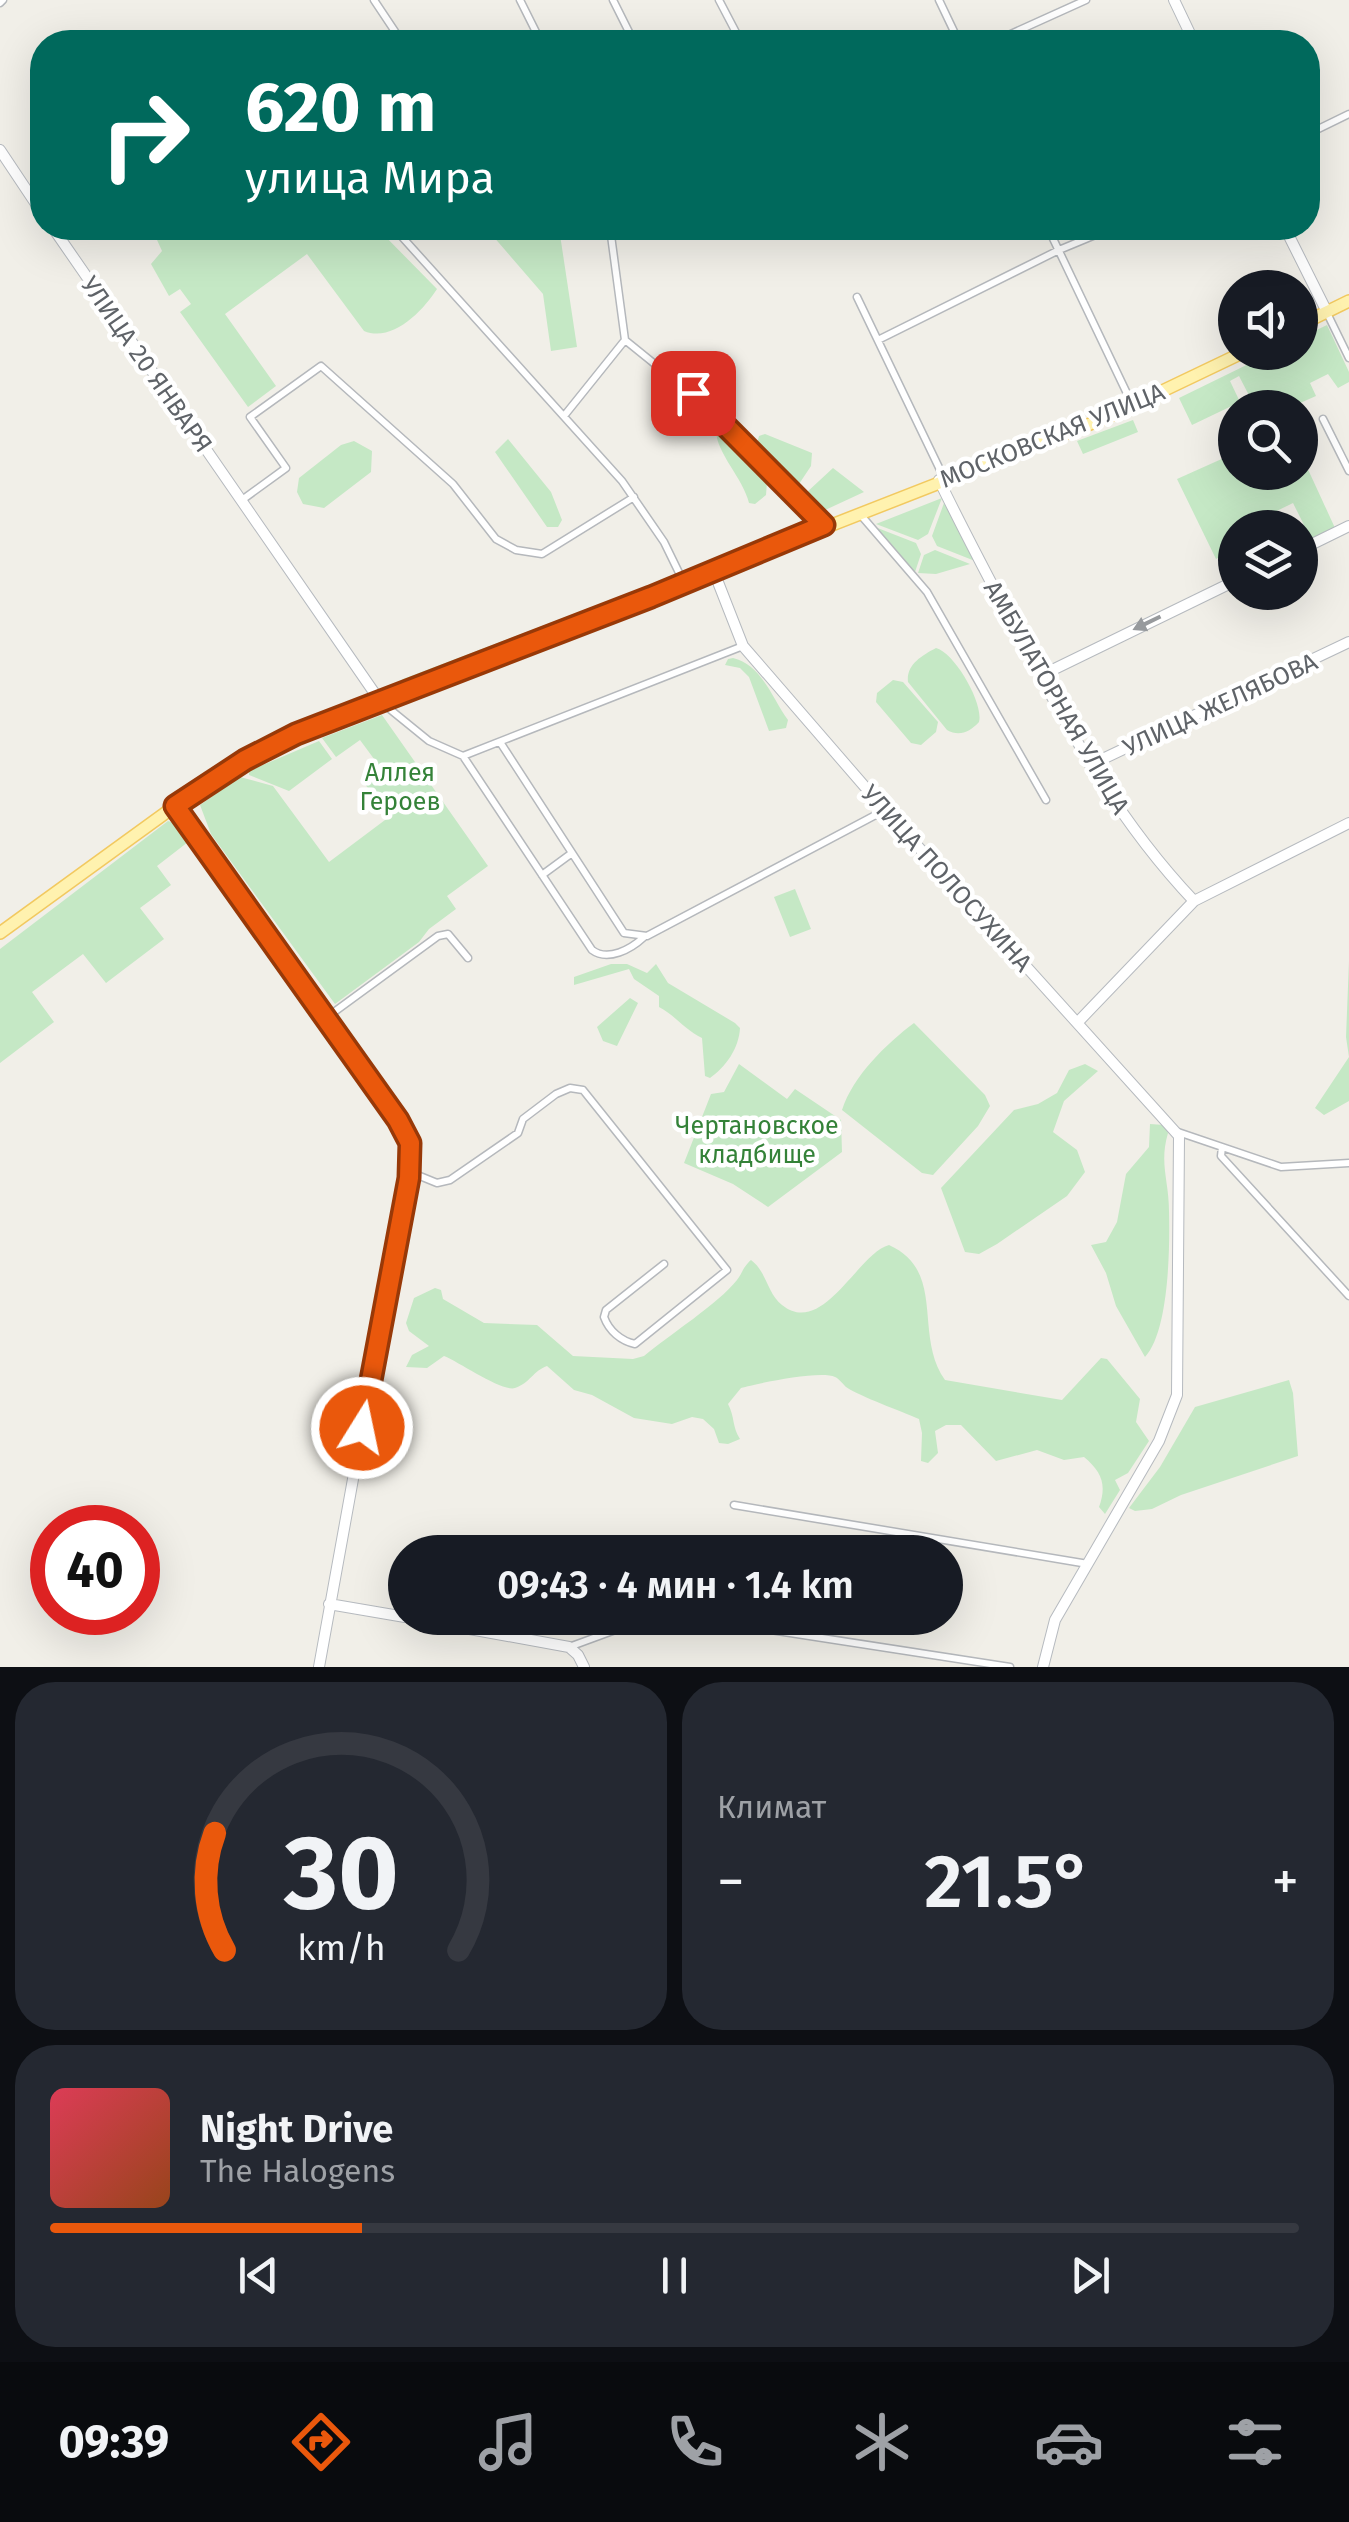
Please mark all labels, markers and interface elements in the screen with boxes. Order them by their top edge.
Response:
text: 620 m [245,66,436,150]
icon: right [80,70,210,200]
text: улица Мира [245,151,495,205]
map controls [1218,270,1318,610]
button: sound [1218,270,1318,370]
street label: УЛИЦА 20 ЯНВАРЯ [74,271,218,458]
pin [651,351,736,436]
icon: arrive [666,366,721,421]
street label: МОСКОВСКАЯ УЛИЦА [936,377,1170,495]
button: search [1218,390,1318,490]
button: layers [1218,510,1318,610]
street label: АМБУЛАТОРНАЯ УЛИЦА [977,575,1136,820]
one-way arrow [1132,615,1161,632]
street label: УЛИЦА ЖЕЛЯБОВА [1119,646,1323,763]
park label: Аллея Героев [359,758,441,817]
street label: УЛИЦА ПОЛОСУХИНА [855,779,1038,979]
park label: Чертановское кладбище [675,1111,839,1170]
position arrow [310,1376,414,1480]
speed limit sign: 40 [30,1505,160,1635]
text: 09:43 · 4 мин · 1.4 km [497,1562,854,1608]
text: Климат [717,1788,826,1826]
text: 30 [283,1811,398,1936]
text: 21.5° [924,1837,1092,1927]
text: − [717,1849,745,1915]
text: + [1272,1849,1299,1915]
text: km/h [297,1927,385,1969]
text: Night Drive [200,2106,393,2152]
text: The Halogens [200,2152,395,2190]
icon: previous [231,2248,286,2303]
icon: pause [647,2248,702,2303]
icon: next [1063,2248,1118,2303]
icon: directions [286,2407,356,2477]
icon: music [473,2407,543,2477]
icon: phone [660,2407,730,2477]
icon: climate [847,2407,917,2477]
icon: car [1034,2407,1104,2477]
icon: filters [1220,2407,1290,2477]
text: 09:39 [58,2415,169,2469]

